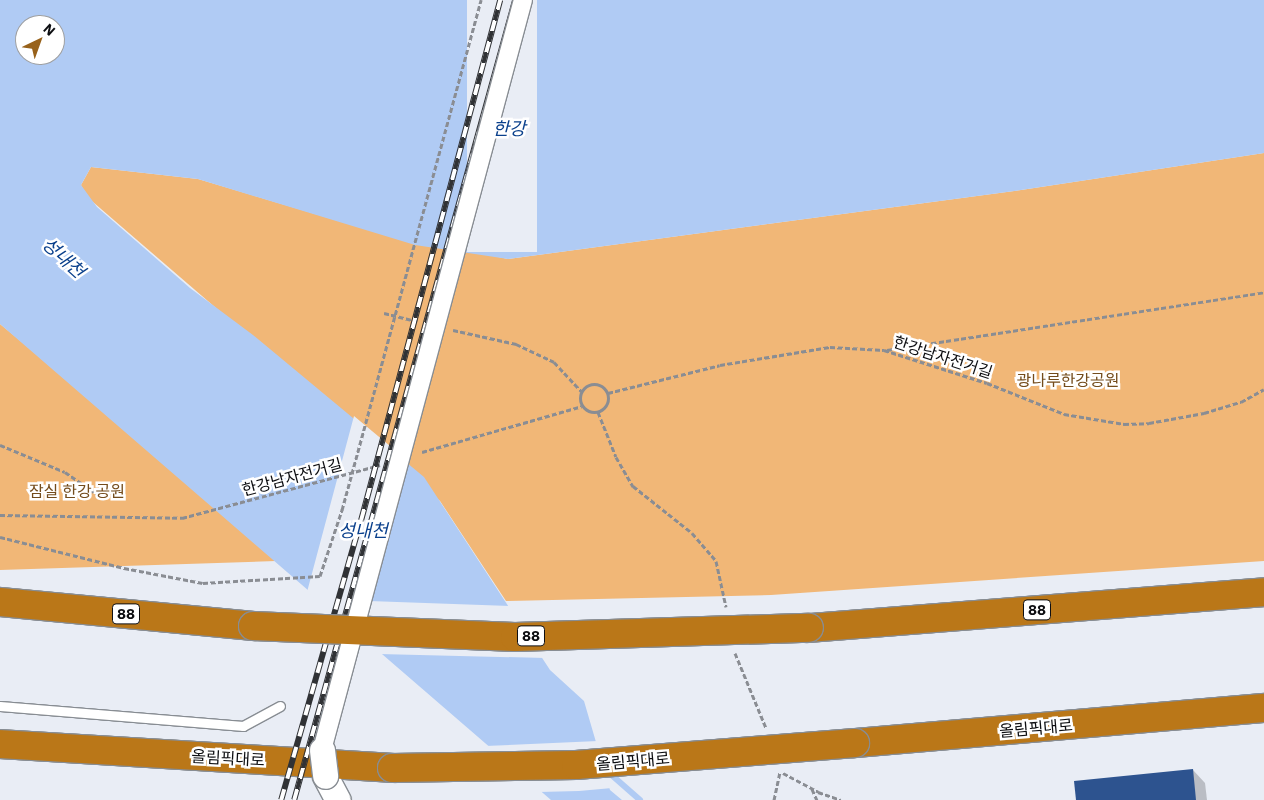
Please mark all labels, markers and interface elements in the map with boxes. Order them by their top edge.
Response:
north arrow [15,15,65,65]
text: N [40,20,59,40]
water label: 한강 [492,118,526,140]
water label: 성내천 [37,233,89,283]
street label: 한강남자전거길 [891,332,995,382]
park label: 광나루한강공원 [1016,370,1120,390]
street label: 한강남자전거길 [240,454,344,500]
park label: 잠실 한강 공원 [29,481,125,501]
water label: 성내천 [338,520,388,542]
road number: 88 [1022,598,1052,622]
road number: 88 [111,602,141,626]
road number: 88 [516,624,546,648]
street label: 올림픽대로 [999,715,1073,741]
street label: 올림픽대로 [191,746,265,770]
street label: 올림픽대로 [596,748,670,774]

